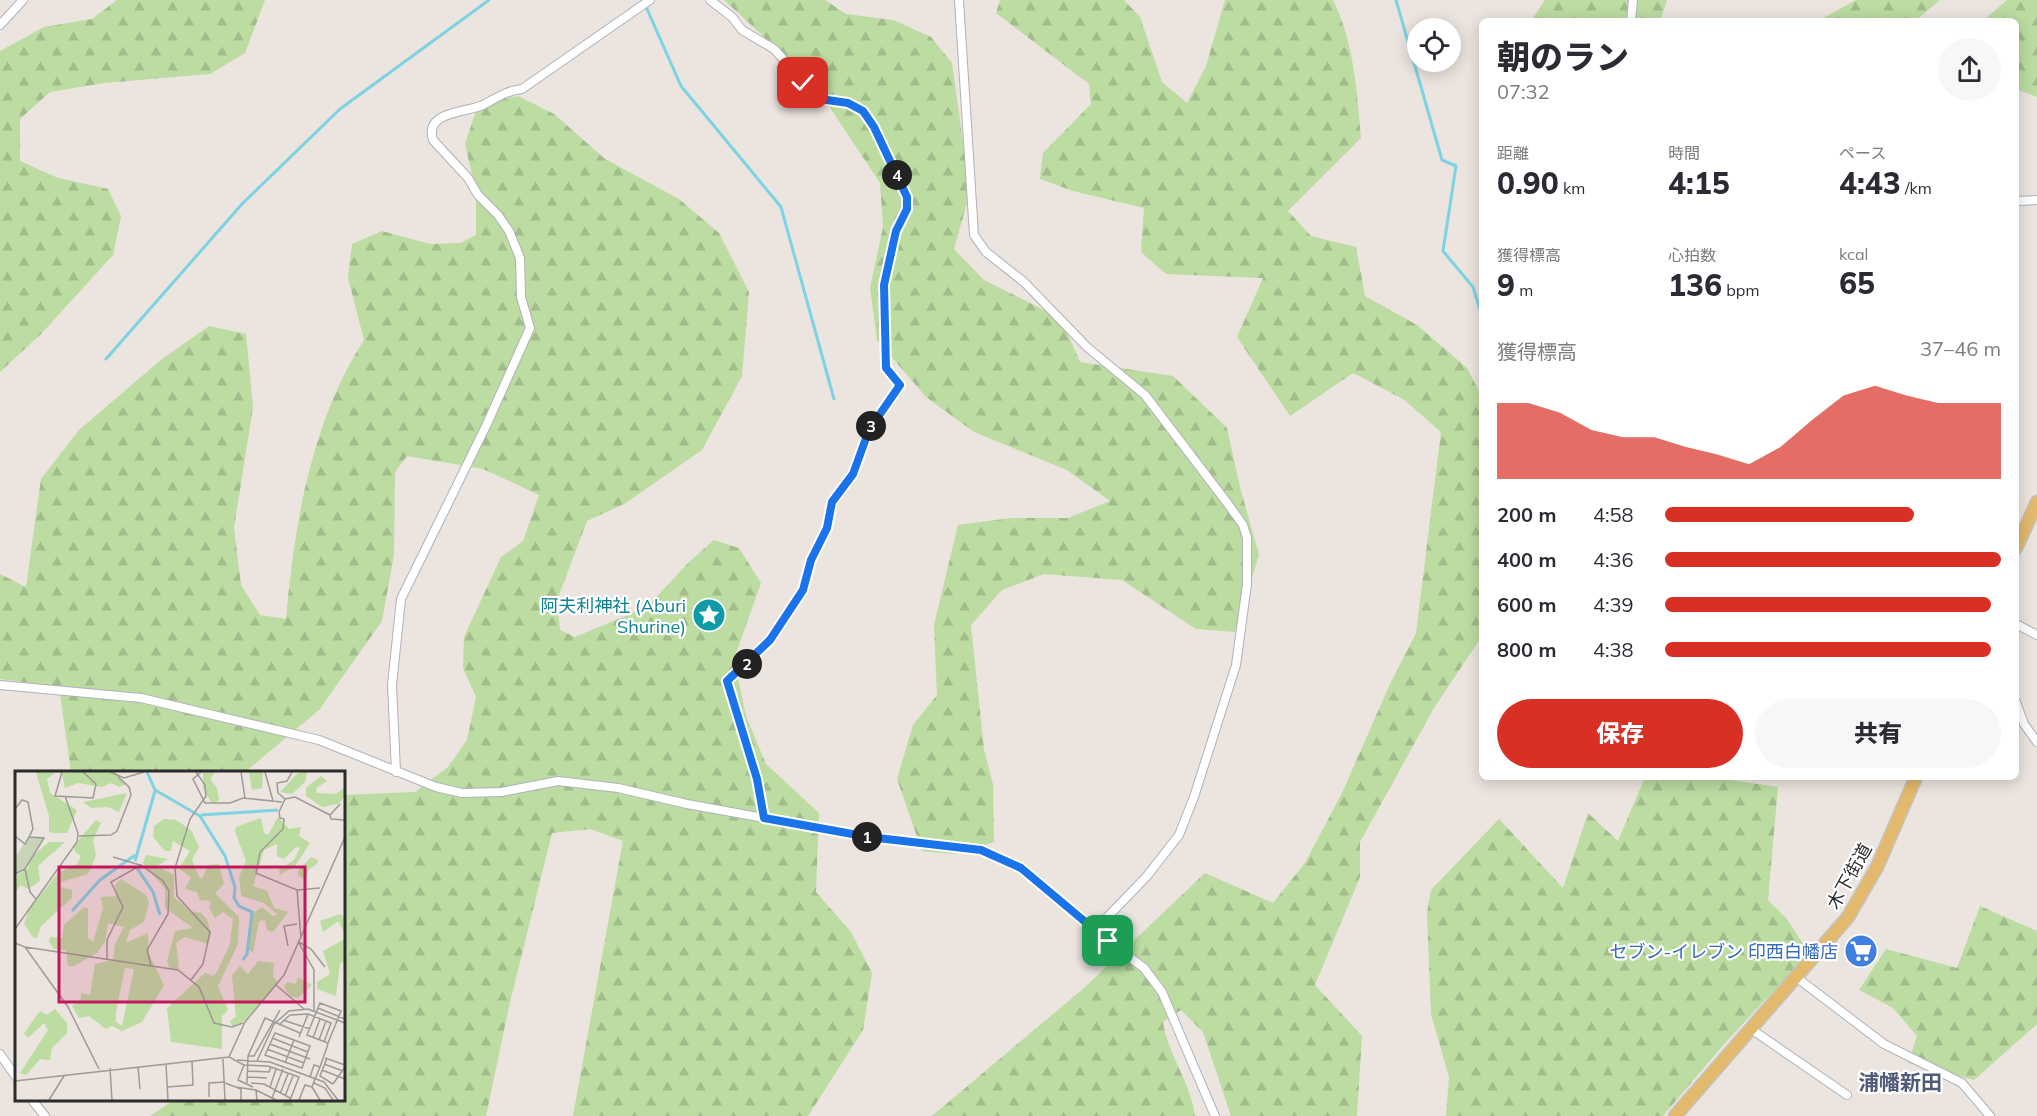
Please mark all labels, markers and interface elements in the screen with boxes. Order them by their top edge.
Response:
map controls [1407,18,1461,72]
button: locate [1407,18,1461,72]
text: 朝のラン [1497,36,1629,77]
button: share [1938,38,2001,101]
pin [777,57,828,108]
icon: check [786,66,819,99]
text: 07:32 [1497,79,1550,104]
text: 距離 [1497,143,1529,163]
text: 時間 [1668,143,1700,163]
text: ペース [1839,143,1886,163]
pin: 4 [882,160,912,190]
text: 0.90 [1497,164,1559,202]
text: 4:15 [1668,164,1730,202]
text: 4:43 [1839,164,1901,202]
text: 4 [892,165,902,185]
text: km [1559,178,1585,198]
text: /km [1901,178,1932,198]
text: kcal [1839,244,1868,264]
text: 獲得標高 [1497,245,1561,265]
text: 心拍数 [1668,245,1716,265]
text: 65 [1839,264,1875,302]
text: 9 [1497,266,1515,304]
text: 136 [1668,266,1722,304]
text: m [1515,280,1533,300]
text: bpm [1722,280,1759,300]
text: 37–46 m [1920,336,2001,361]
text: 獲得標高 [1497,339,1577,364]
pin: 3 [856,411,886,441]
text: 3 [866,416,876,436]
text: 200 m [1497,502,1556,527]
text: 4:58 [1593,502,1634,527]
text: 400 m [1497,547,1556,572]
text: 4:36 [1593,547,1634,572]
text: 600 m [1497,592,1556,617]
text: 4:39 [1593,592,1634,617]
place label: 阿夫利神社 (Aburi Shurine) [540,594,686,638]
place icon: 阿夫利神社 (Aburi Shurine) [691,597,727,633]
text: 800 m [1497,637,1556,662]
text: 4:38 [1593,637,1634,662]
pin: 2 [732,649,762,679]
text: 2 [742,654,752,674]
button: 保存 [1497,699,1743,768]
button: 共有 [1755,699,2001,768]
inset map [15,771,345,1101]
pin: 1 [852,822,882,852]
text: 1 [862,827,872,847]
street label: 木下街道 [1821,839,1877,913]
pin [1082,915,1133,966]
icon: arrive [1091,924,1124,957]
supermarket icon: セブン-イレブン 印西白幡店 [1843,933,1879,969]
place label: セブン-イレブン 印西白幡店 [1610,940,1838,963]
district label: 浦幡新田 [1858,1069,1942,1095]

